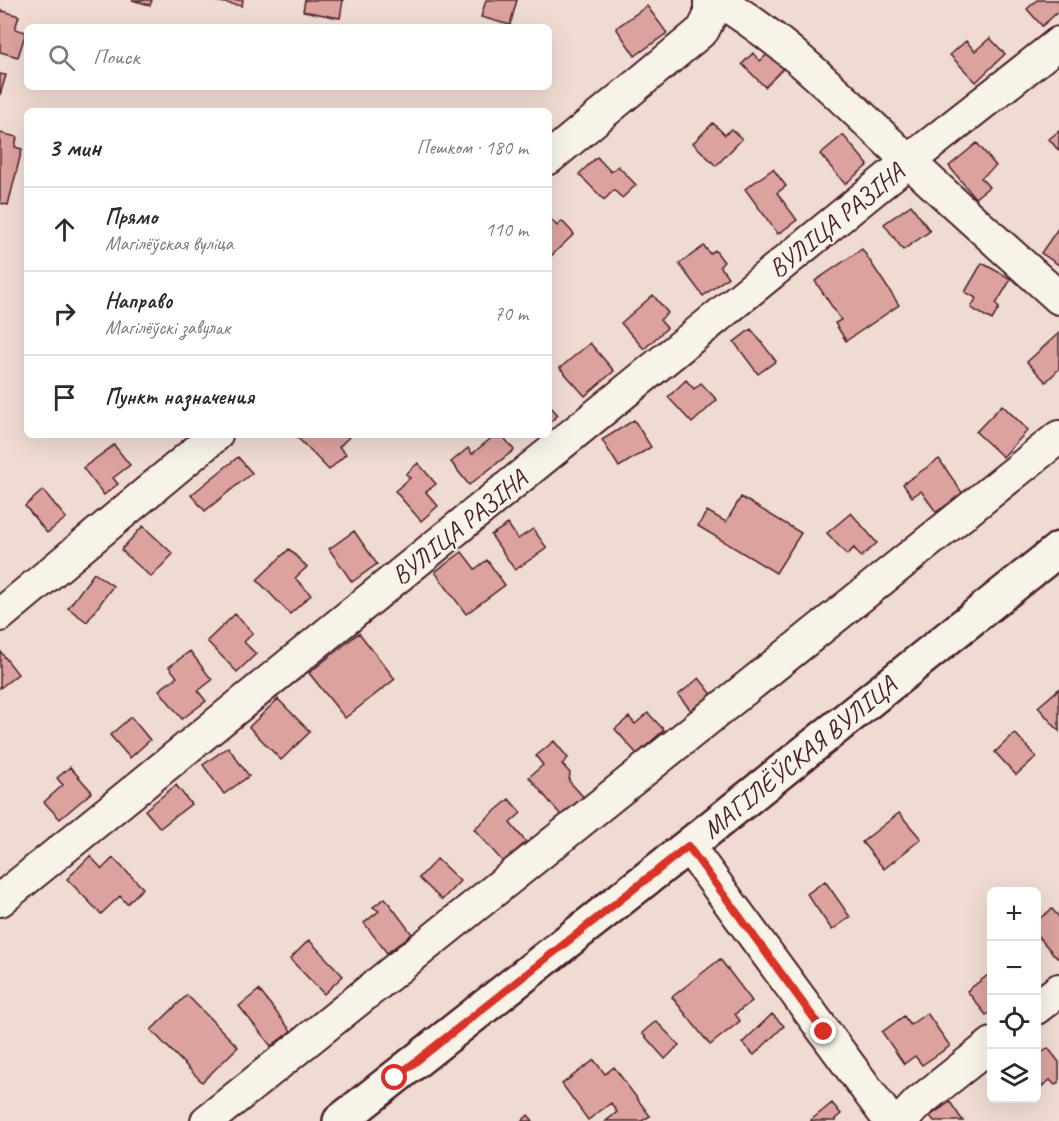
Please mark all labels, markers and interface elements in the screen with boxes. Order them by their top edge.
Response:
search box [24,24,552,90]
icon: search [45,41,78,74]
text: Поиск [93,43,139,71]
text: 3 мин [48,131,101,164]
text: Пешком · 180 m [416,135,528,160]
street label: ВУЛІЦА РАЗІНА [762,154,912,285]
text: Прямо [105,203,157,231]
icon: ahead [48,213,81,246]
text: 110 m [485,217,528,242]
text: Магілёўская вуліца [105,231,233,256]
text: Направо [105,287,172,315]
icon: right [48,297,81,330]
text: 70 m [494,301,528,326]
text: Магілёўскі завулак [105,315,230,340]
icon: arrive [48,381,81,414]
text: Пункт назначения [105,383,254,411]
street label: ВУЛІЦА РАЗІНА [385,461,535,592]
street label: МАГІЛЁЎСКАЯ ВУЛІЦА [696,668,905,846]
map controls [987,887,1041,1103]
button: + [987,887,1041,941]
button: − [987,941,1041,995]
button: locate [987,995,1041,1049]
route end [810,1018,836,1044]
button: layers [987,1049,1041,1103]
route start [381,1064,407,1090]

